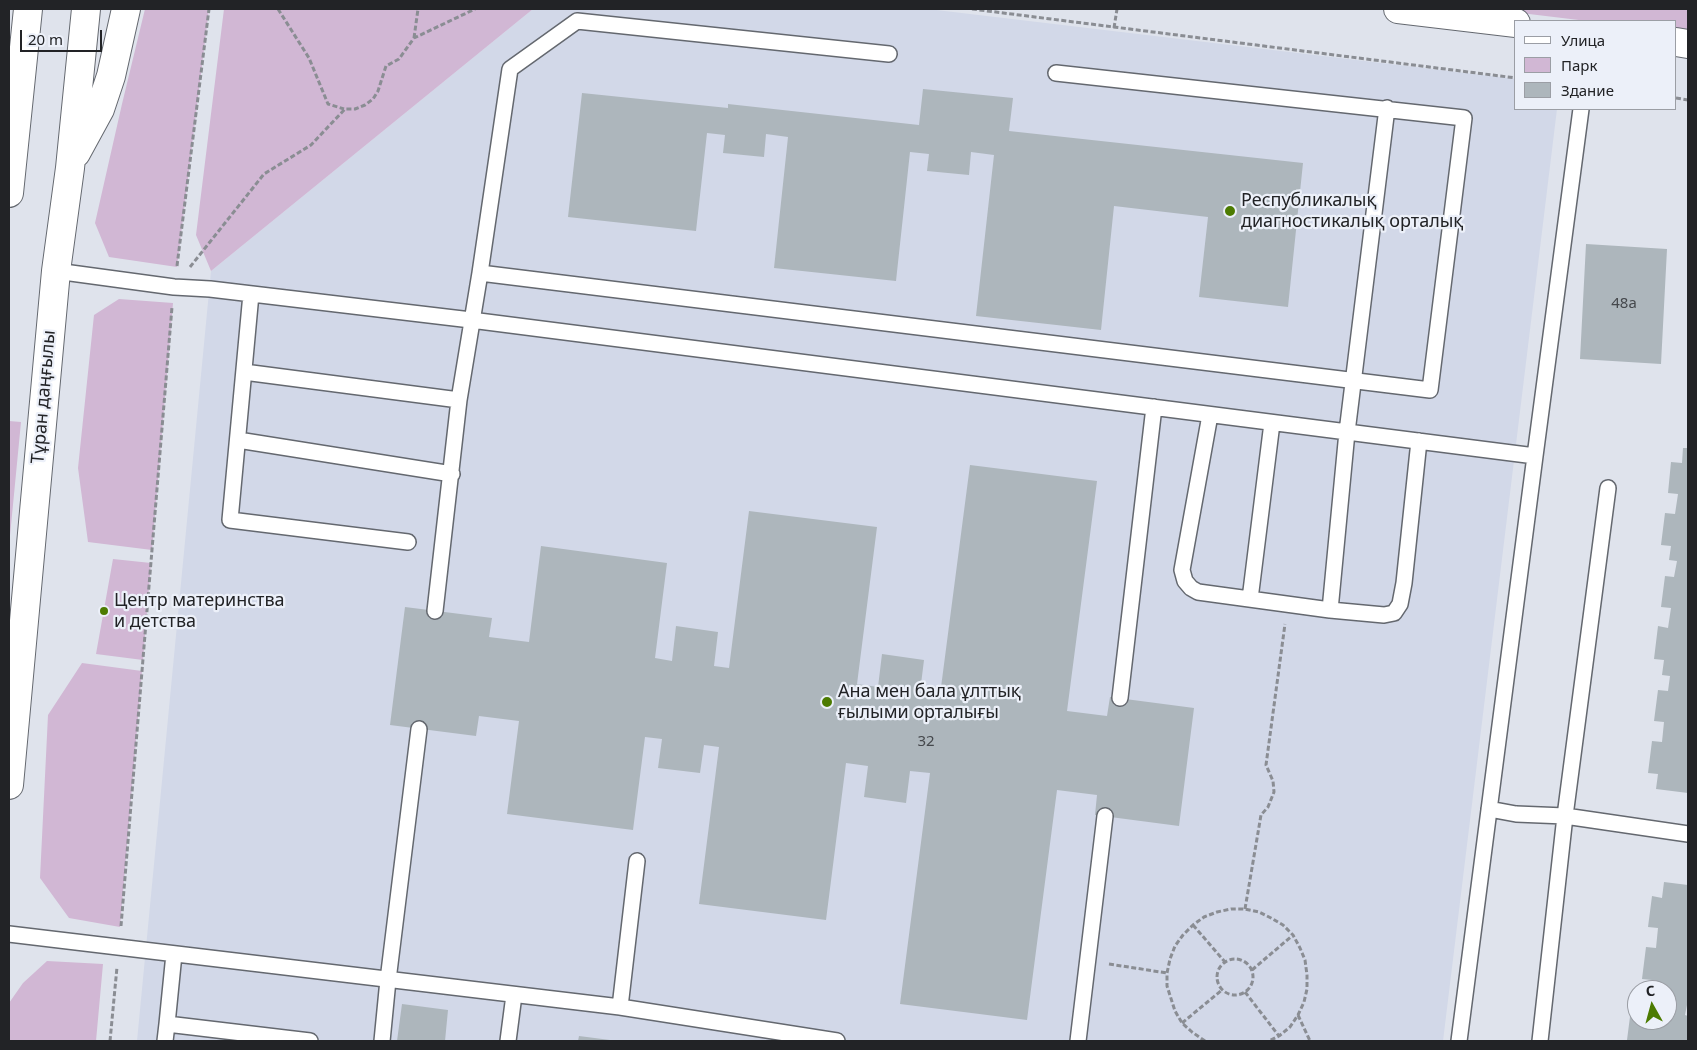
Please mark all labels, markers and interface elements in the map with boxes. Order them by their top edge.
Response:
scale bar [22,20,105,52]
legend [1514,20,1677,110]
text: 20 m [28,29,63,49]
text: Улица [1561,30,1605,50]
text: Парк [1561,55,1597,75]
text: Здание [1561,80,1614,100]
place label: Республикалық диагностикалық орталық [1241,190,1463,232]
marker: Республикалық диагностикалық орталық [1223,204,1237,218]
house number: 48а [1611,295,1637,313]
street label: Тұран даңғылы [27,329,61,465]
place label: Центр материнства и детства [114,590,285,632]
marker: Центр материнства и детства [98,605,110,617]
place label: Ана мен бала ұлттық ғылыми орталығы [838,681,1021,724]
marker: Ана мен бала ұлттық ғылыми орталығы [820,695,834,709]
house number: 32 [917,733,935,751]
north arrow [1627,980,1677,1030]
text: С [1645,981,1656,1001]

